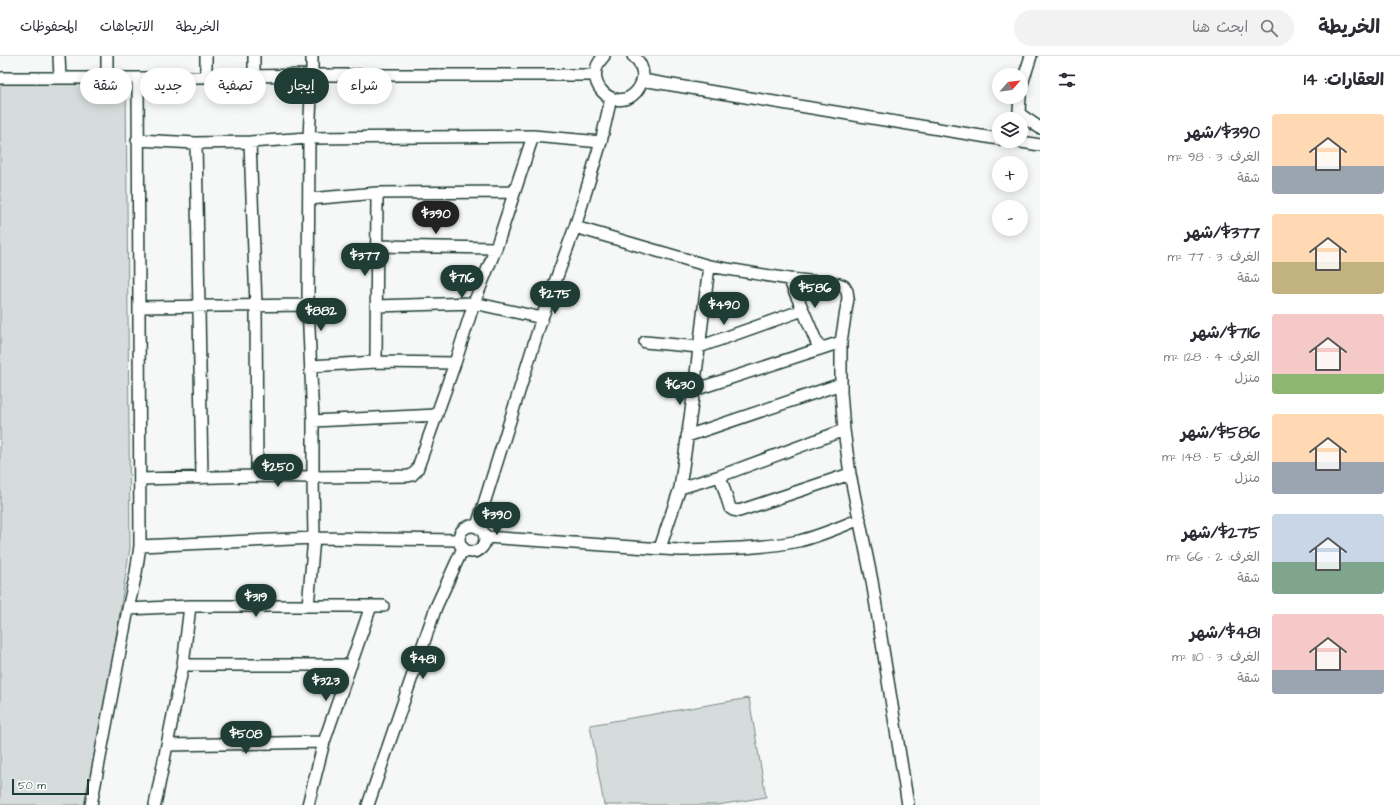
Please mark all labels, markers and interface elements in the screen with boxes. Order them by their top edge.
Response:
search box [1014,10,1294,46]
text: الخريطة [1318,14,1380,41]
text: المحفوظات [20,17,78,37]
text: الاتجاهات [100,17,154,37]
text: الخريطة [176,17,219,37]
text: ابحث هنا [1192,17,1248,38]
icon: search [1258,17,1280,39]
chip: شقة [80,68,132,104]
chip: جديد [140,68,196,104]
chip: تصفية [204,68,266,104]
chip: إيجار [274,68,329,104]
chip: شراء [337,68,392,104]
north arrow [992,68,1028,104]
map controls [992,68,1028,236]
text: العقارات: 14 [1304,68,1384,92]
icon: filters [1056,69,1078,91]
button: layers [992,112,1028,148]
text: $390/شهر [1185,121,1260,145]
icon: home [1304,130,1352,178]
text: الغرف: 3 · 98 m² [1168,148,1260,166]
button: + [992,156,1028,192]
text: شقة [1237,169,1260,187]
button: − [992,200,1028,236]
pin: $390 [412,201,460,235]
text: $390 [421,205,451,223]
text: $377/شهر [1185,221,1260,245]
icon: home [1304,230,1352,278]
pin: $377 [341,243,389,277]
text: $377 [350,247,380,265]
text: الغرف: 3 · 77 m² [1168,248,1260,266]
pin: $716 [438,265,486,299]
text: $716 [449,269,475,287]
text: شقة [1237,269,1260,287]
pin: $586 [791,275,839,309]
text: $586 [798,279,832,297]
pin: $275 [531,281,579,315]
text: $275 [539,285,571,303]
pin: $490 [700,292,748,326]
text: $490 [708,296,740,314]
pin: $882 [297,298,345,332]
text: $882 [305,302,337,320]
text: $716/شهر [1191,321,1260,345]
icon: home [1304,330,1352,378]
text: الغرف: 4 · 128 m² [1164,348,1260,366]
text: منزل [1234,369,1260,387]
pin: $630 [656,372,704,406]
text: $630 [665,376,695,394]
text: $586/شهر [1181,421,1260,445]
icon: home [1304,430,1352,478]
text: الغرف: 5 · 148 m² [1162,448,1260,466]
pin: $250 [254,454,302,488]
text: $250 [262,458,294,476]
text: منزل [1234,469,1260,487]
pin: $390 [473,502,521,536]
text: $390 [482,506,512,524]
text: $275/شهر [1182,521,1260,545]
icon: home [1304,530,1352,578]
text: الغرف: 2 · 66 m² [1166,548,1260,566]
text: شقة [1237,569,1260,587]
pin: $319 [232,584,280,618]
text: $319 [245,588,267,606]
text: $481/شهر [1190,621,1260,645]
icon: home [1304,630,1352,678]
pin: $481 [399,646,447,680]
text: الغرف: 3 · 110 m² [1172,648,1260,666]
text: $481 [410,650,436,668]
pin: $323 [302,668,350,702]
text: شقة [1237,669,1260,687]
text: $323 [312,672,340,690]
pin: $508 [222,721,270,755]
text: $508 [229,725,263,743]
scale bar [12,777,89,796]
text: 50 m [18,778,46,793]

